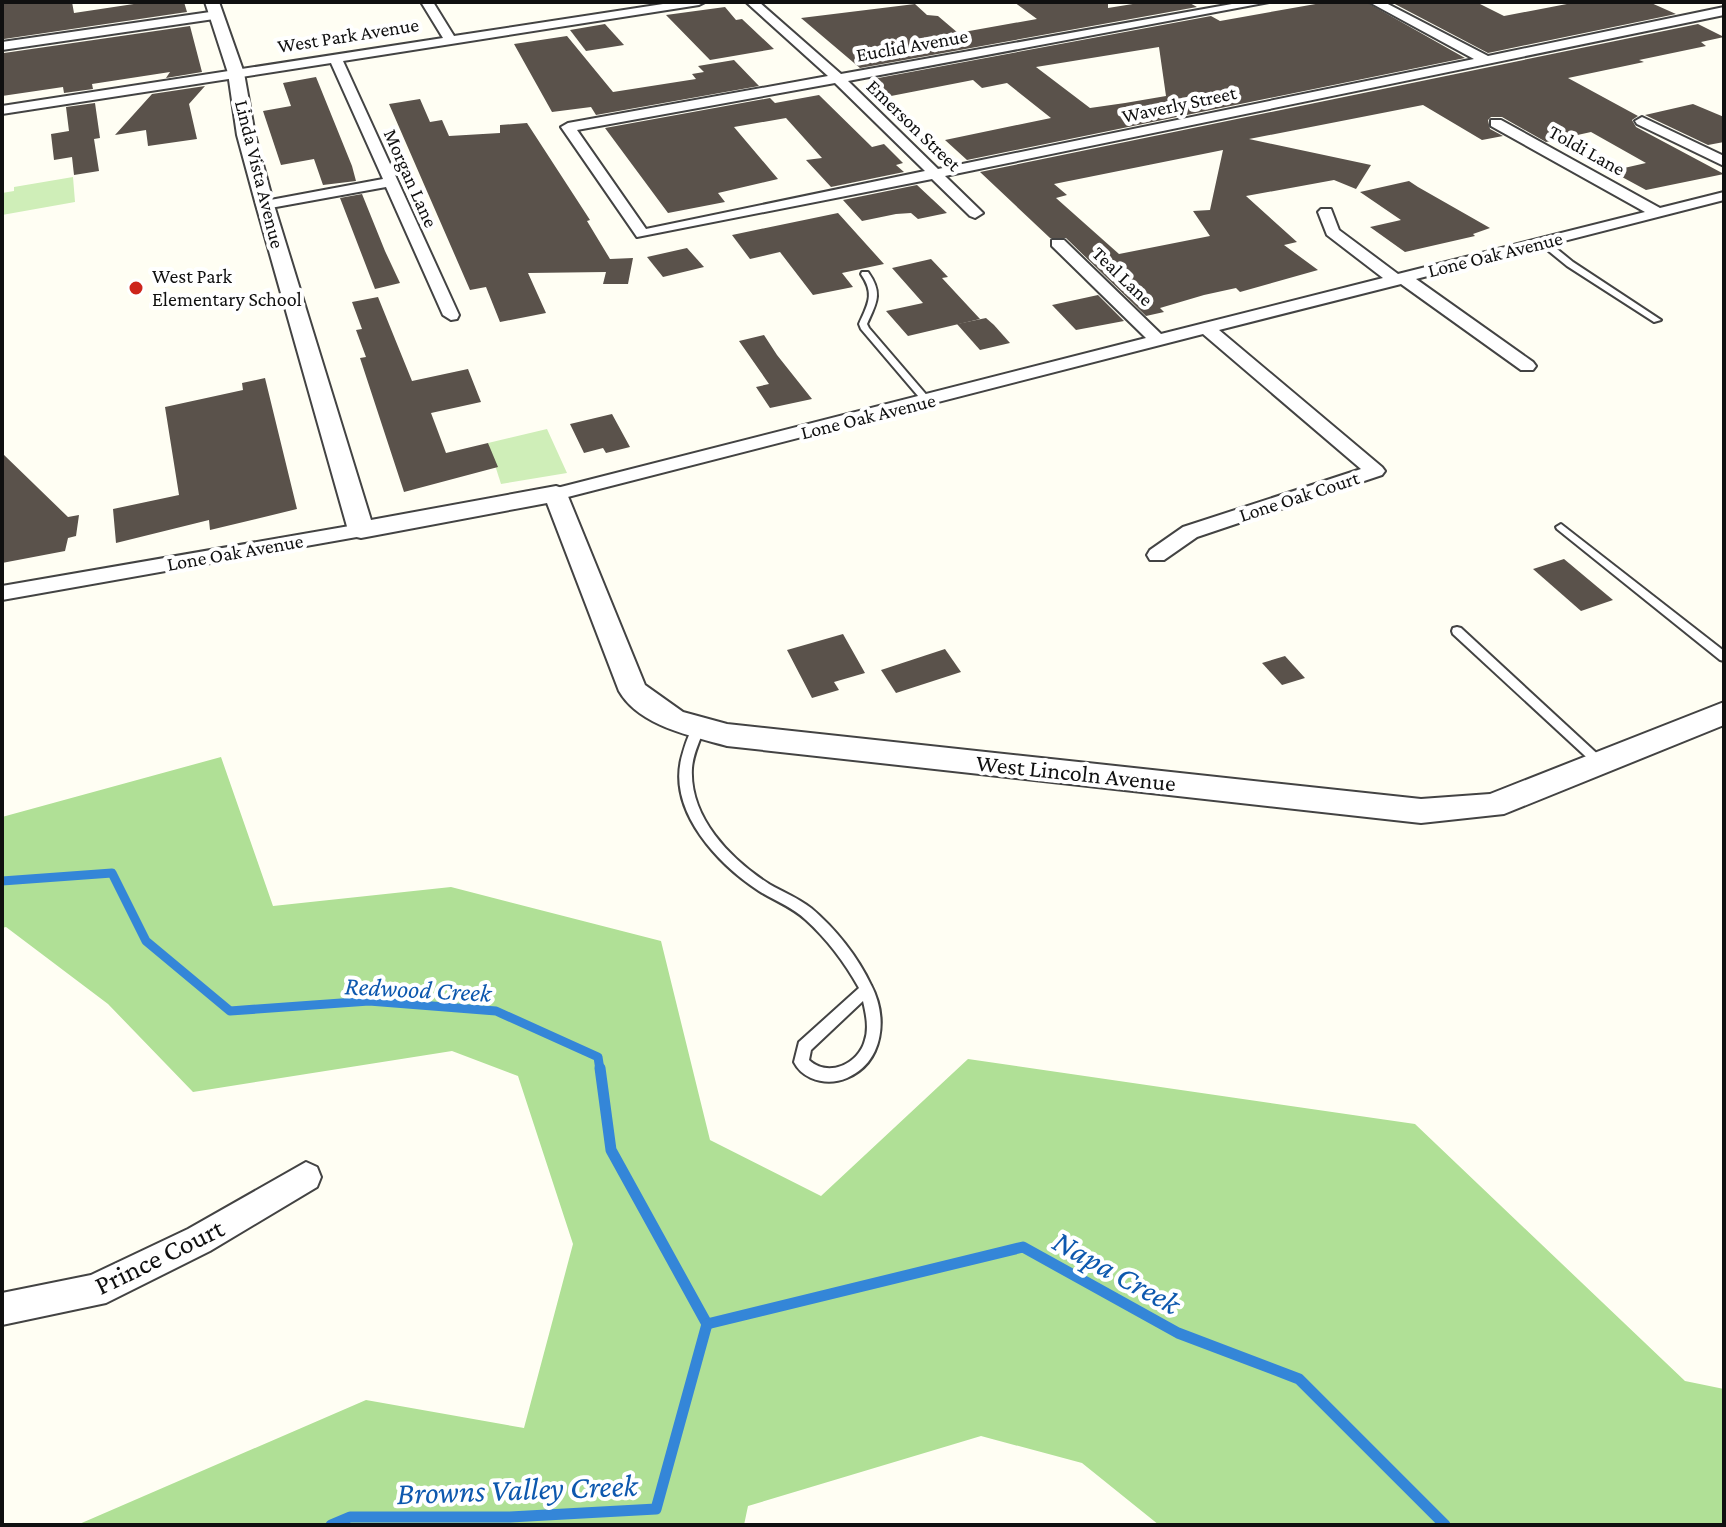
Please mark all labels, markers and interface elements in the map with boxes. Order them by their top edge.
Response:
street label: West Park Avenue [276,13,420,57]
street label: Euclid Avenue [854,24,970,66]
street label: Emerson Street [863,75,966,175]
street label: Waverly Street [1120,81,1239,128]
street label: Linda Vista Avenue [231,98,289,251]
street label: Toldi Lane [1545,120,1629,180]
street label: Morgan Lane [379,125,443,231]
street label: Lone Oak Avenue [1425,227,1565,281]
street label: Teal Lane [1088,242,1158,310]
place label: West Park Elementary School [152,265,302,311]
marker: West Park Elementary School [127,279,145,297]
street label: Lone Oak Avenue [798,389,938,443]
street label: Lone Oak Court [1236,466,1362,526]
street label: Lone Oak Avenue [165,529,305,575]
street label: West Lincoln Avenue [975,749,1177,796]
water label: Redwood Creek [344,971,494,1008]
street label: Prince Court [90,1212,229,1301]
water label: Napa Creek [1047,1222,1189,1323]
water label: Browns Valley Creek [396,1467,640,1511]

